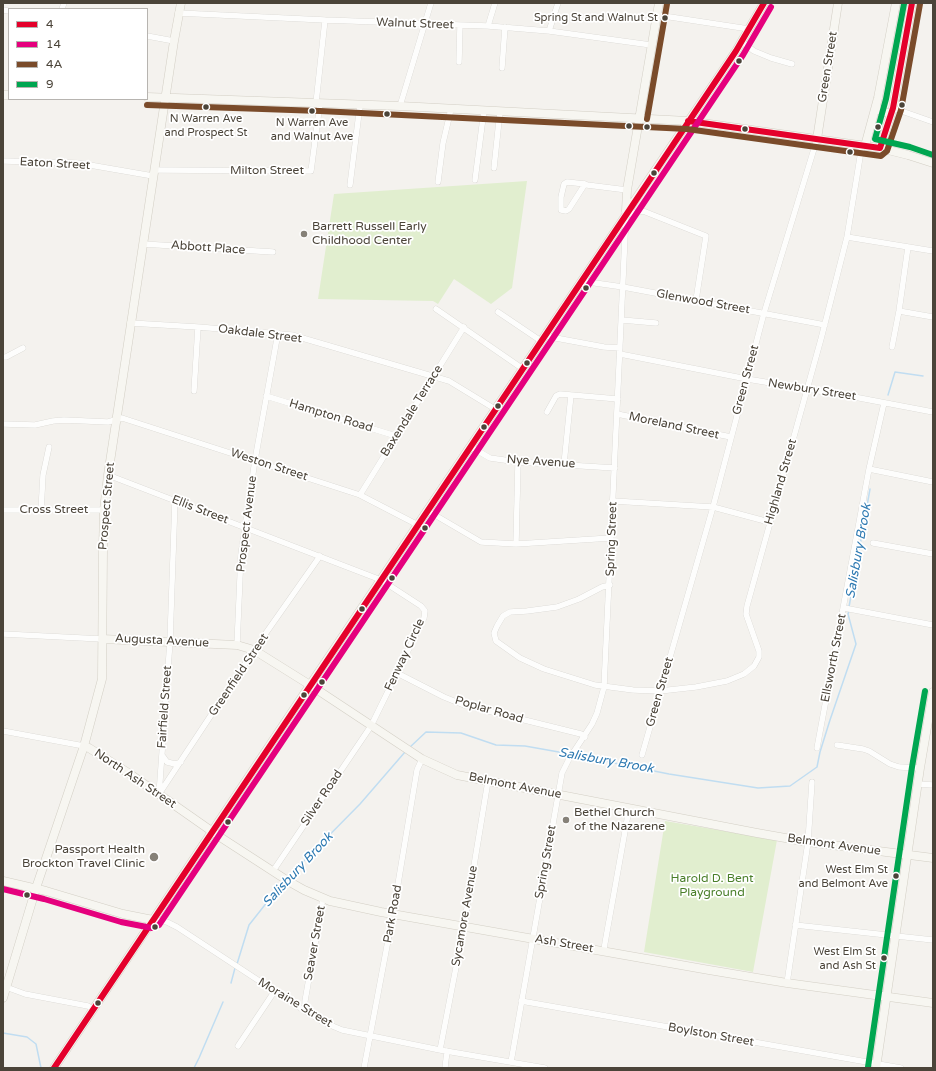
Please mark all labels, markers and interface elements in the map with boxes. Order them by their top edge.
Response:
legend [8,8,148,100]
place label: Spring St and Walnut St [534,11,658,25]
marker: Spring St and Walnut St [660,13,670,23]
street label: Walnut Street [376,15,454,33]
text: 4 [46,17,54,31]
street label: Green Street [815,30,841,104]
text: 14 [46,37,61,51]
unlabelled marker [734,56,744,66]
text: 4A [46,57,63,71]
text: 9 [46,77,54,91]
unlabelled marker [897,100,907,110]
marker: N Warren Ave and Prospect St [201,102,211,112]
marker: N Warren Ave and Walnut Ave [307,106,317,116]
unlabelled marker [382,109,392,119]
place label: N Warren Ave and Prospect St [165,112,247,138]
place label: N Warren Ave and Walnut Ave [271,116,353,142]
unlabelled marker [624,121,634,131]
unlabelled marker [642,122,652,132]
unlabelled marker [873,122,883,132]
unlabelled marker [740,124,750,134]
unlabelled marker [845,147,855,157]
street label: Eaton Street [19,155,91,173]
street label: Milton Street [230,164,304,178]
unlabelled marker [649,168,659,178]
place label: Barrett Russell Early Childhood Center [312,220,427,248]
marker: Barrett Russell Early Childhood Center [299,229,309,239]
street label: Abbott Place [170,238,246,258]
unlabelled marker [581,283,591,293]
street label: Glenwood Street [655,287,751,317]
street label: Oakdale Street [217,322,303,346]
street label: Green Street [730,343,762,417]
unlabelled marker [522,358,532,368]
street label: Baxendale Terrace [378,363,446,459]
street label: Newbury Street [767,376,857,404]
street label: Hampton Road [287,396,375,436]
unlabelled marker [493,401,503,411]
street label: Moreland Street [628,409,720,443]
unlabelled marker [479,422,489,432]
street label: Highland Street [762,437,800,527]
street label: Weston Street [228,446,310,484]
street label: Nye Avenue [506,452,576,472]
street label: Prospect Street [96,461,118,551]
street label: Prospect Avenue [234,475,260,573]
street label: Ellis Street [170,493,230,527]
street label: Spring Street [604,501,620,577]
water label: Salisbury Brook [843,502,875,600]
street label: Cross Street [20,503,88,517]
unlabelled marker [420,523,430,533]
unlabelled marker [387,573,397,583]
unlabelled marker [357,604,367,614]
street label: Ellsworth Street [818,612,850,704]
street label: Fenway Circle [382,616,428,694]
street label: Augusta Avenue [115,631,209,651]
street label: Greenfield Street [206,631,272,719]
street label: Green Street [643,656,677,728]
street label: Fairfield Street [155,665,175,749]
unlabelled marker [317,677,327,687]
unlabelled marker [299,690,309,700]
street label: Poplar Road [453,693,525,727]
water label: Salisbury Brook [557,745,655,777]
street label: North Ash Street [91,746,179,812]
street label: Silver Road [298,767,346,829]
street label: Belmont Avenue [467,770,563,802]
place label: Bethel Church of the Nazarene [574,806,665,834]
marker: Bethel Church of the Nazarene [561,815,571,825]
unlabelled marker [223,817,233,827]
street label: Spring Street [532,824,560,900]
water label: Salisbury Brook [260,830,336,910]
street label: Belmont Avenue [786,831,882,859]
place label: Passport Health Brockton Travel Clinic [22,843,145,871]
marker: Passport Health Brockton Travel Clinic [148,851,160,863]
place label: West Elm St and Belmont Ave [799,863,888,889]
street label: Sycamore Avenue [449,864,481,968]
marker: West Elm St and Belmont Ave [891,871,901,881]
park label: Harold D. Bent Playground [671,872,753,900]
street label: Park Road [381,884,405,944]
unlabelled marker [22,890,32,900]
street label: Seaver Street [301,904,329,982]
unlabelled marker [150,922,160,932]
street label: Ash Street [533,932,595,956]
place label: West Elm St and Ash St [813,945,876,971]
marker: West Elm St and Ash St [879,953,889,963]
street label: Moraine Street [255,975,335,1031]
unlabelled marker [93,998,103,1008]
street label: Boylston Street [667,1020,755,1050]

